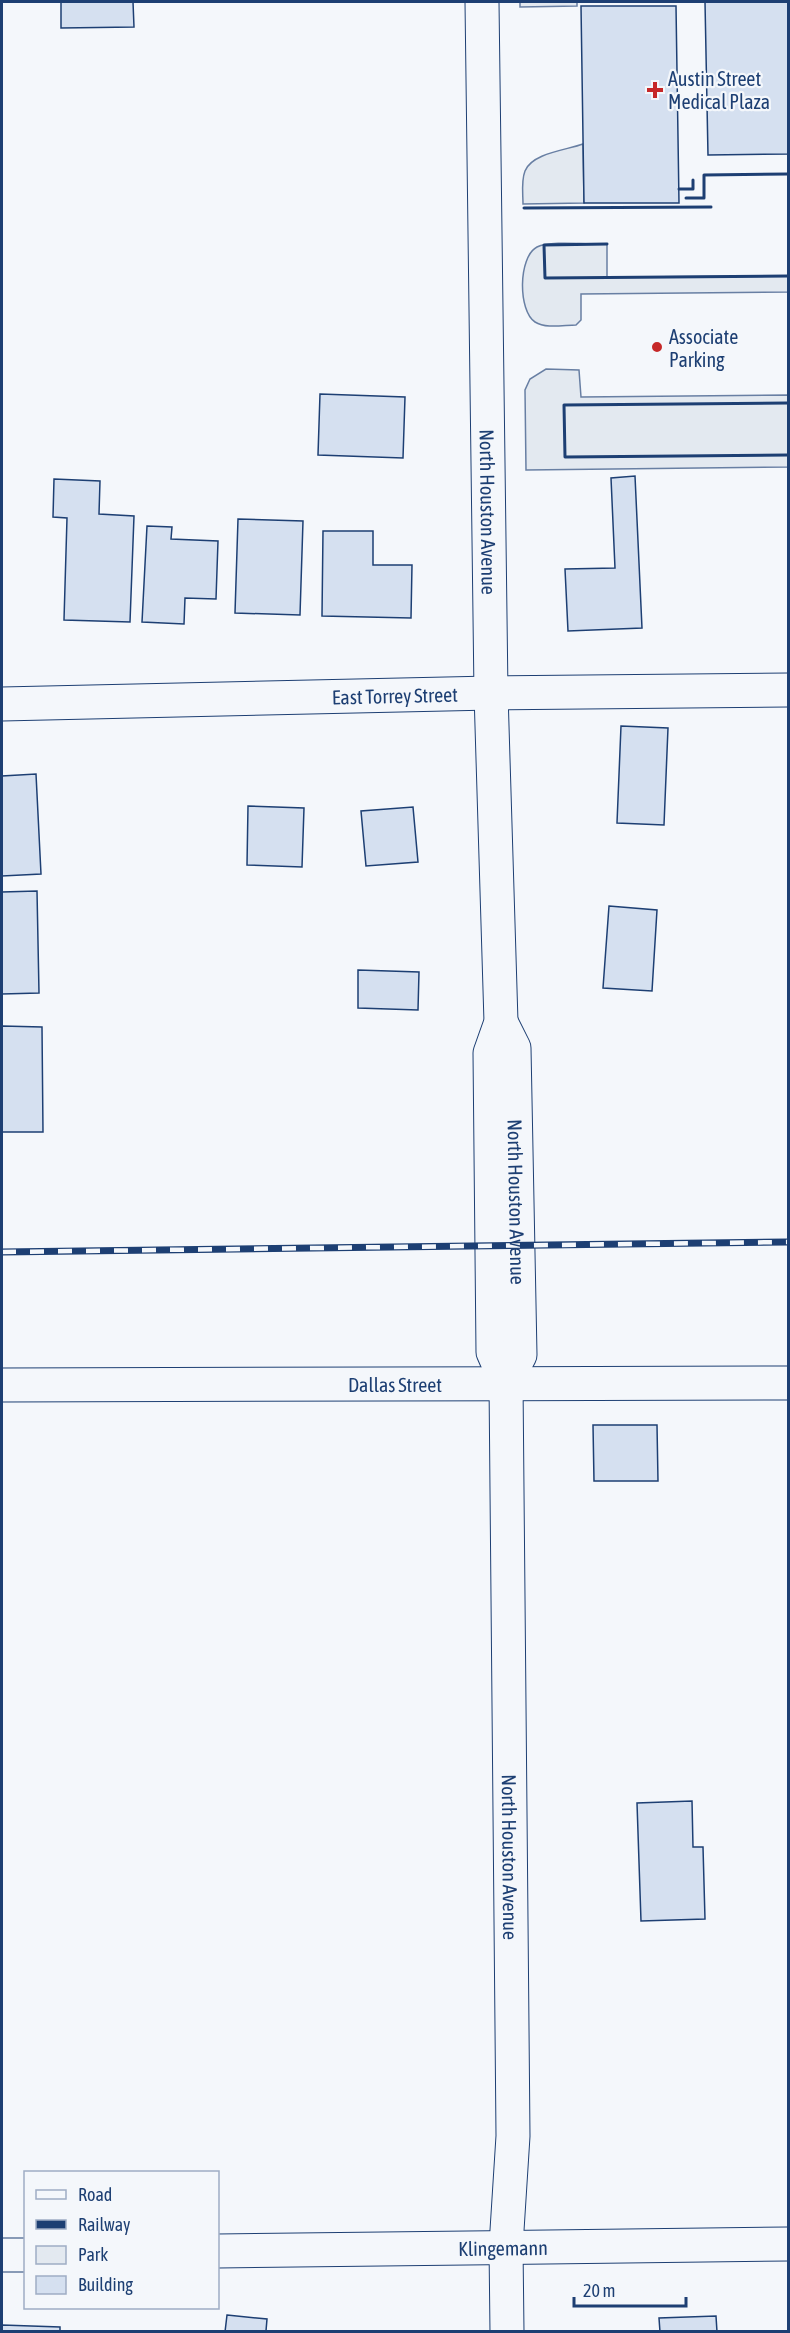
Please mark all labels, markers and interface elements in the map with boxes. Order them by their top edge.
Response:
place label: Austin Street Medical Plaza [668,67,770,113]
marker: Austin Street Medical Plaza [646,81,664,99]
place label: Associate Parking [669,325,738,371]
marker: Associate Parking [650,340,664,354]
street label: North Houston Avenue [476,429,501,595]
street label: East Torrey Street [332,682,458,708]
street label: North Houston Avenue [504,1119,530,1285]
street label: Dallas Street [348,1372,442,1396]
street label: North Houston Avenue [498,1774,523,1940]
legend [24,2171,219,2309]
text: Road [78,2184,112,2205]
text: Railway [78,2214,130,2235]
street label: Klingemann [458,2235,548,2260]
text: Park [78,2244,108,2265]
scale bar [574,2270,686,2308]
text: Building [78,2274,133,2295]
text: 20 m [583,2280,615,2301]

